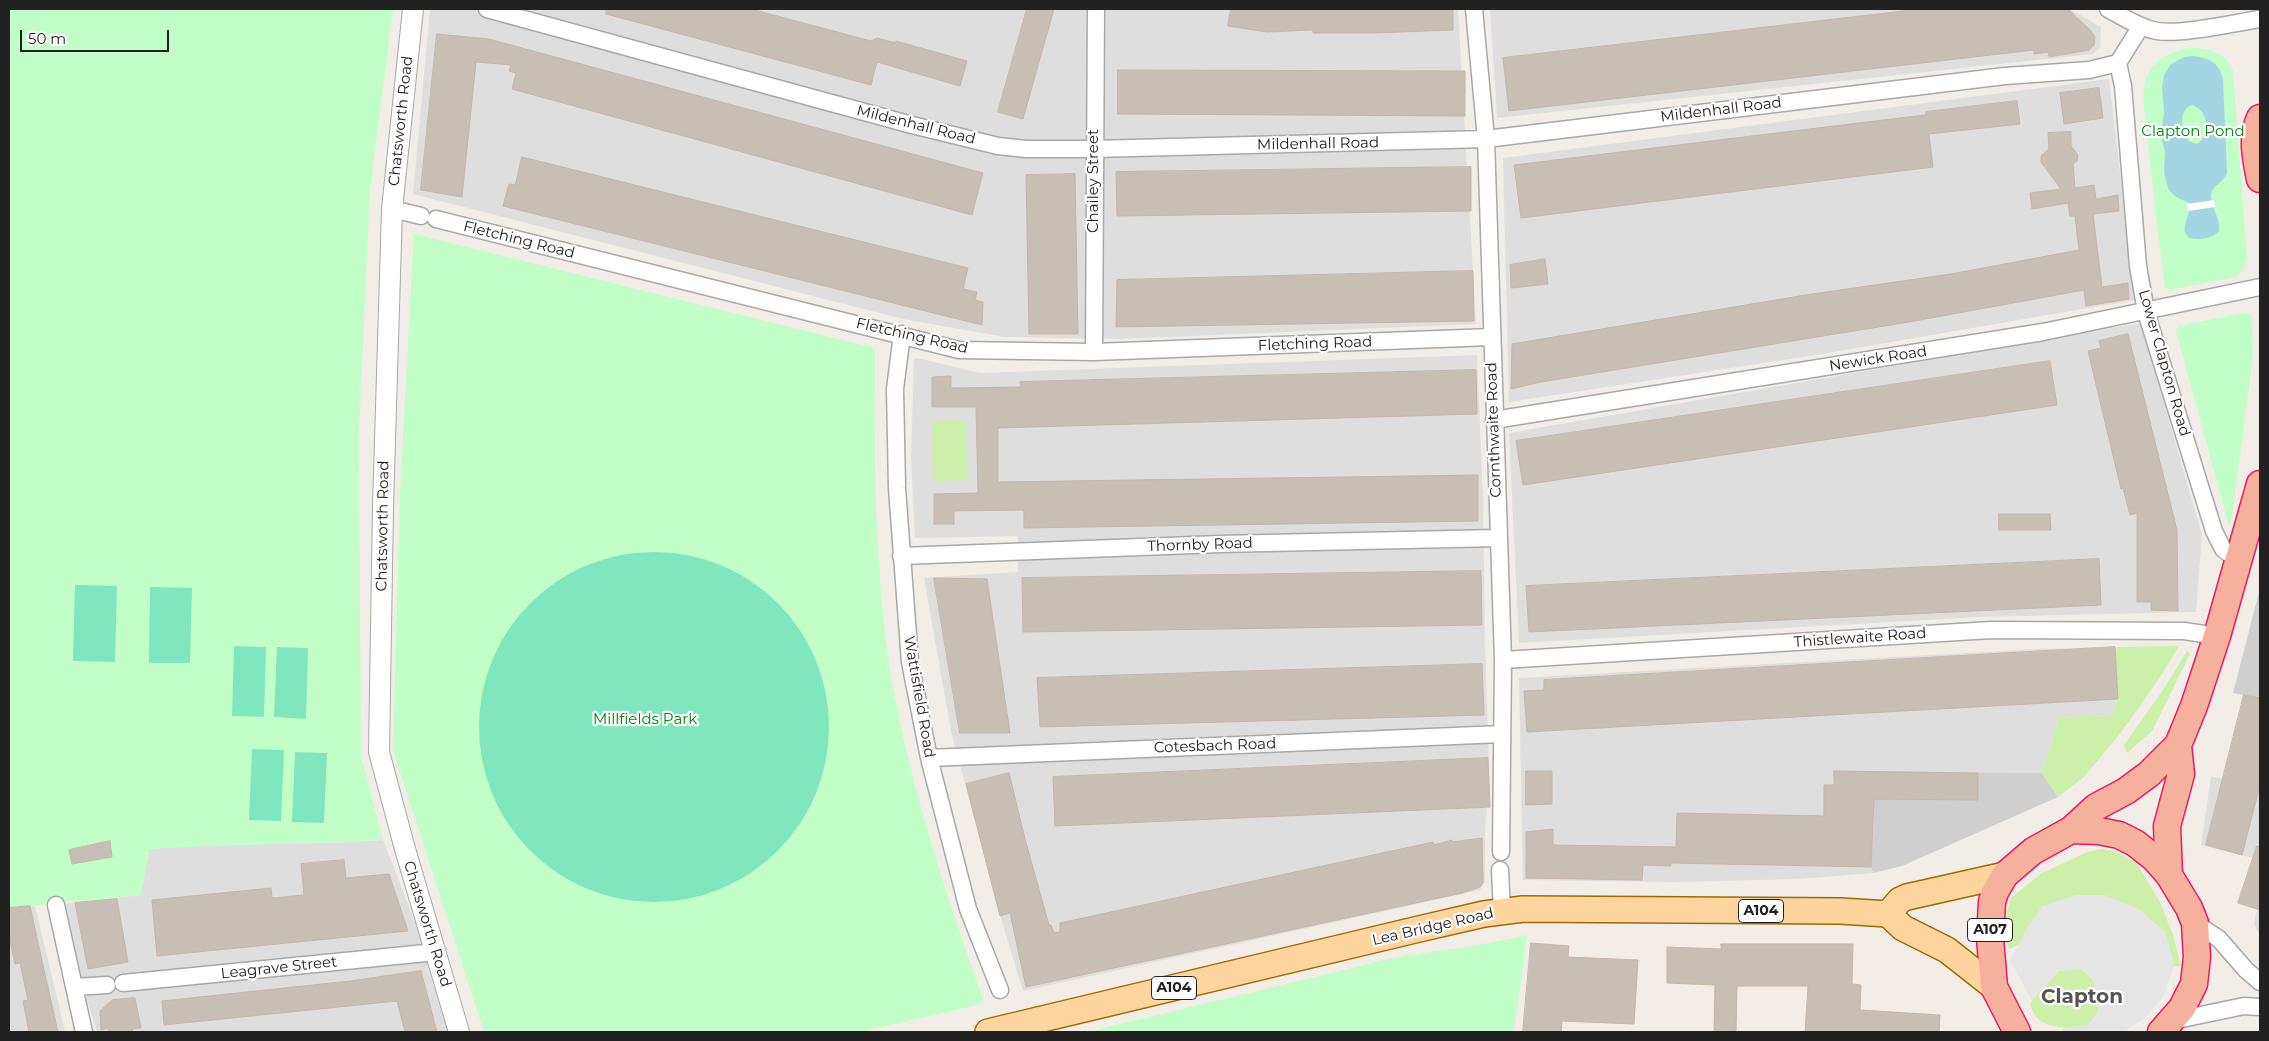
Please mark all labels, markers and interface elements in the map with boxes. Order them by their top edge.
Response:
scale bar [22,20,171,52]
text: 50 m [28,29,66,48]
street label: Chatsworth Road [385,55,417,187]
street label: Mildenhall Road [1659,94,1783,126]
street label: Mildenhall Road [855,102,977,148]
park label: Clapton Pond [2141,123,2245,141]
street label: Chailey Street [1085,129,1103,233]
street label: Mildenhall Road [1257,134,1379,154]
street label: Fletching Road [461,217,577,263]
street label: Lower Clapton Road [2134,287,2194,439]
street label: Fletching Road [854,314,970,358]
street label: Fletching Road [1257,333,1373,355]
street label: Newick Road [1828,342,1928,376]
street label: Cornthwaite Road [1483,362,1505,498]
street label: Chatsworth Road [373,460,393,592]
street label: Thornby Road [1147,534,1253,556]
street label: Thistlewaite Road [1793,624,1927,652]
street label: Wattisfield Road [899,635,939,759]
park label: Millfields Park [593,711,697,729]
street label: Cotesbach Road [1153,735,1277,757]
street label: Chatsworth Road [399,859,455,989]
road number: A104 [1738,899,1784,922]
street label: Lea Bridge Road [1370,904,1496,950]
road number: A107 [1968,918,2012,942]
street label: Leagrave Street [220,953,338,983]
road number: A104 [1152,976,1196,1000]
district label: Clapton [2041,985,2123,1009]

